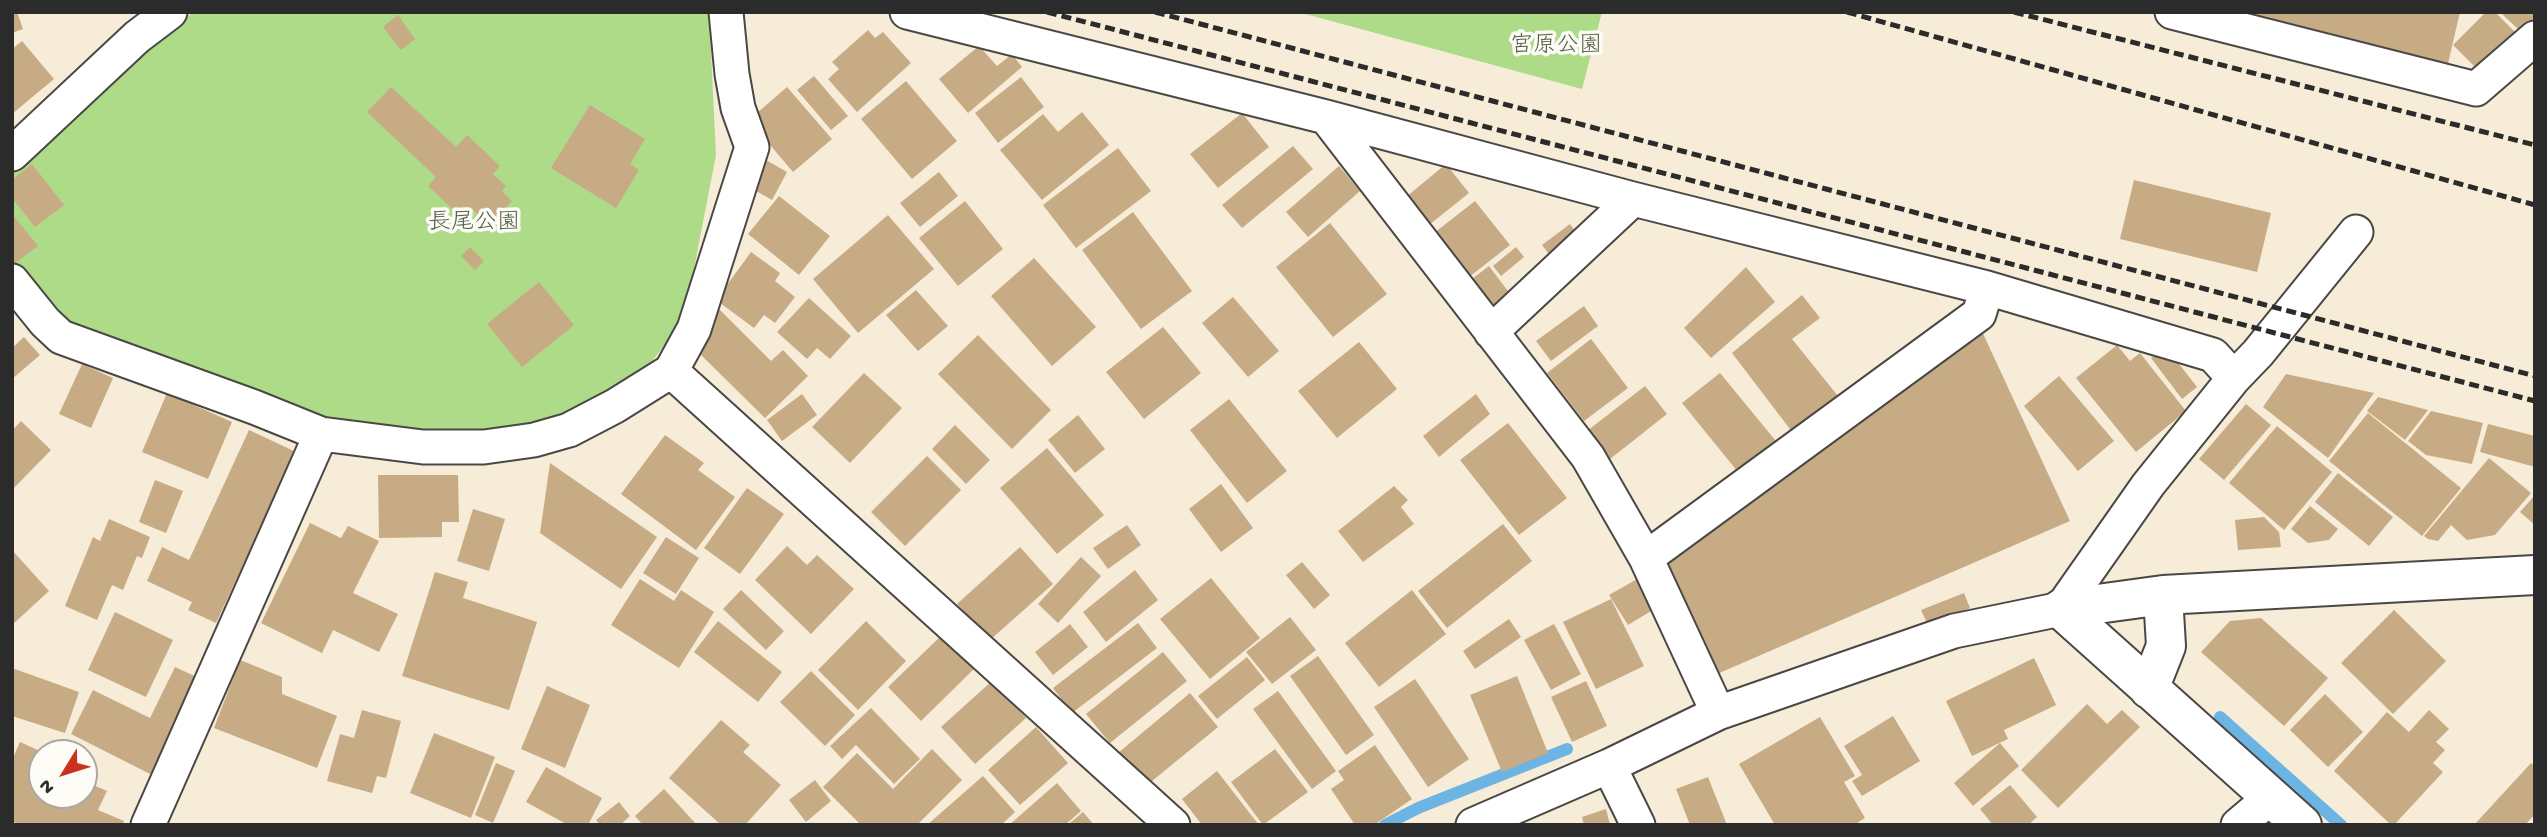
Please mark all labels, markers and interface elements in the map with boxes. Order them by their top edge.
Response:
park label: 宮原公園 [1510,33,1602,61]
park label: 長尾公園 [428,210,520,238]
north arrow [28,739,98,809]
text: N [35,774,61,798]

